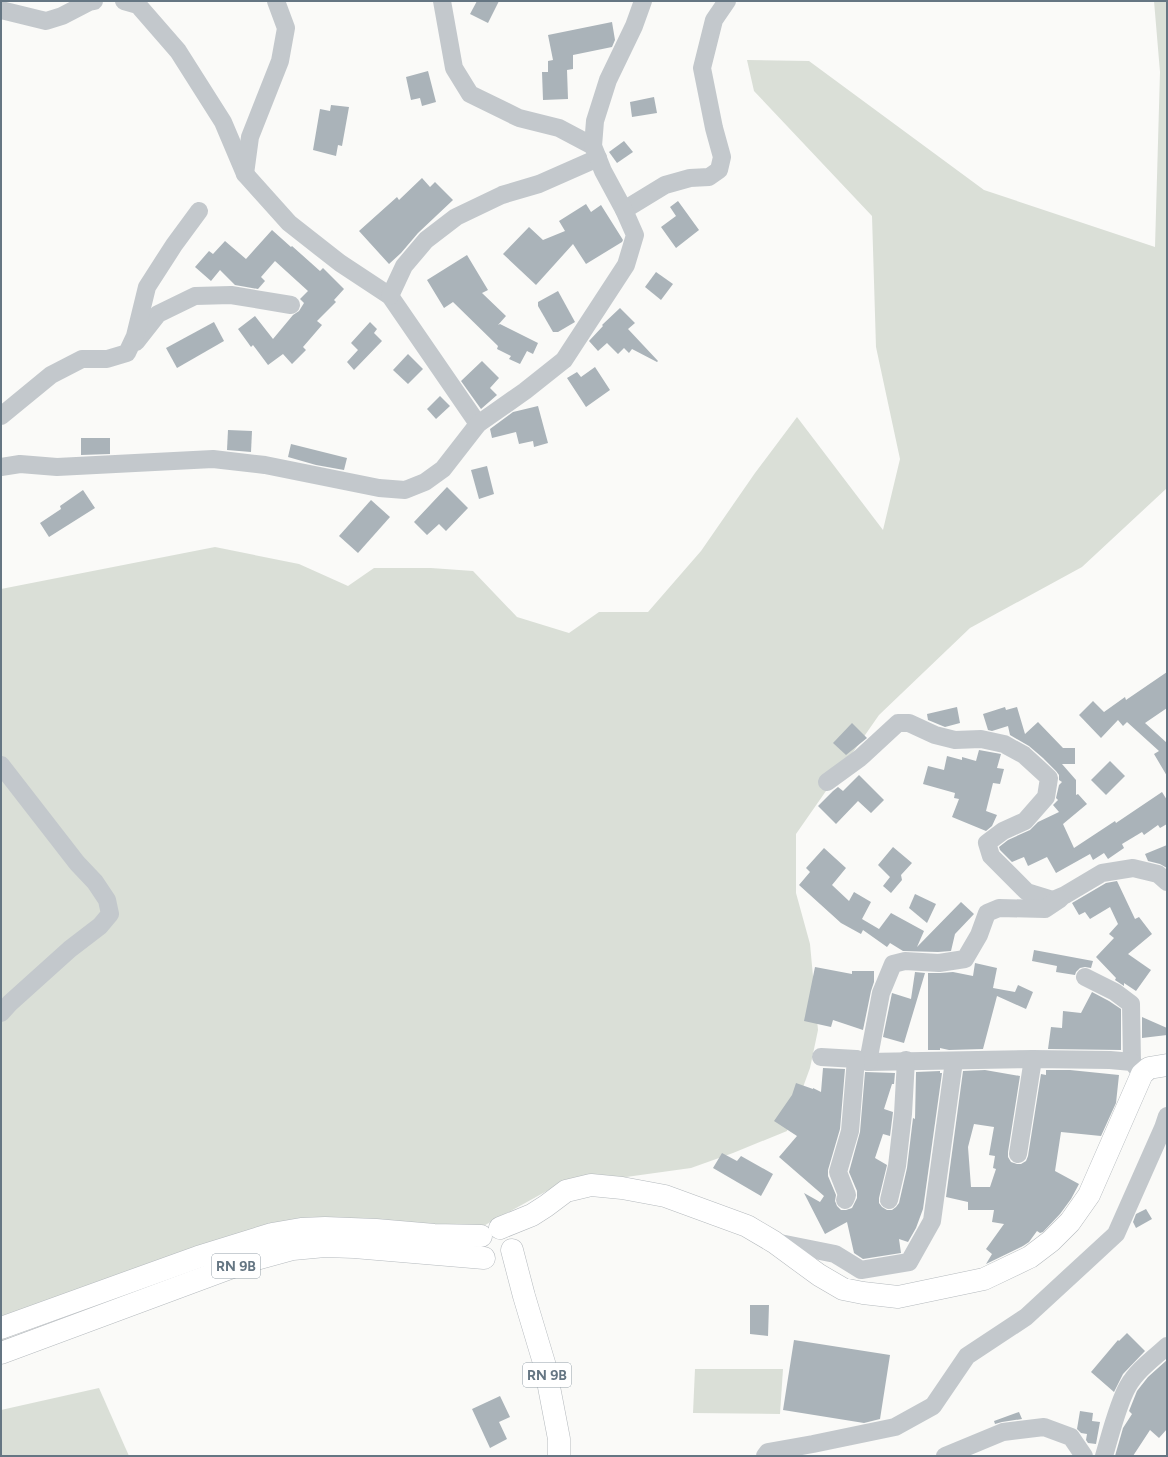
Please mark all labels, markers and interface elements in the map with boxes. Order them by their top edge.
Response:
road number: RN 9B [212,1254,260,1278]
road number: RN 9B [523,1363,571,1387]

